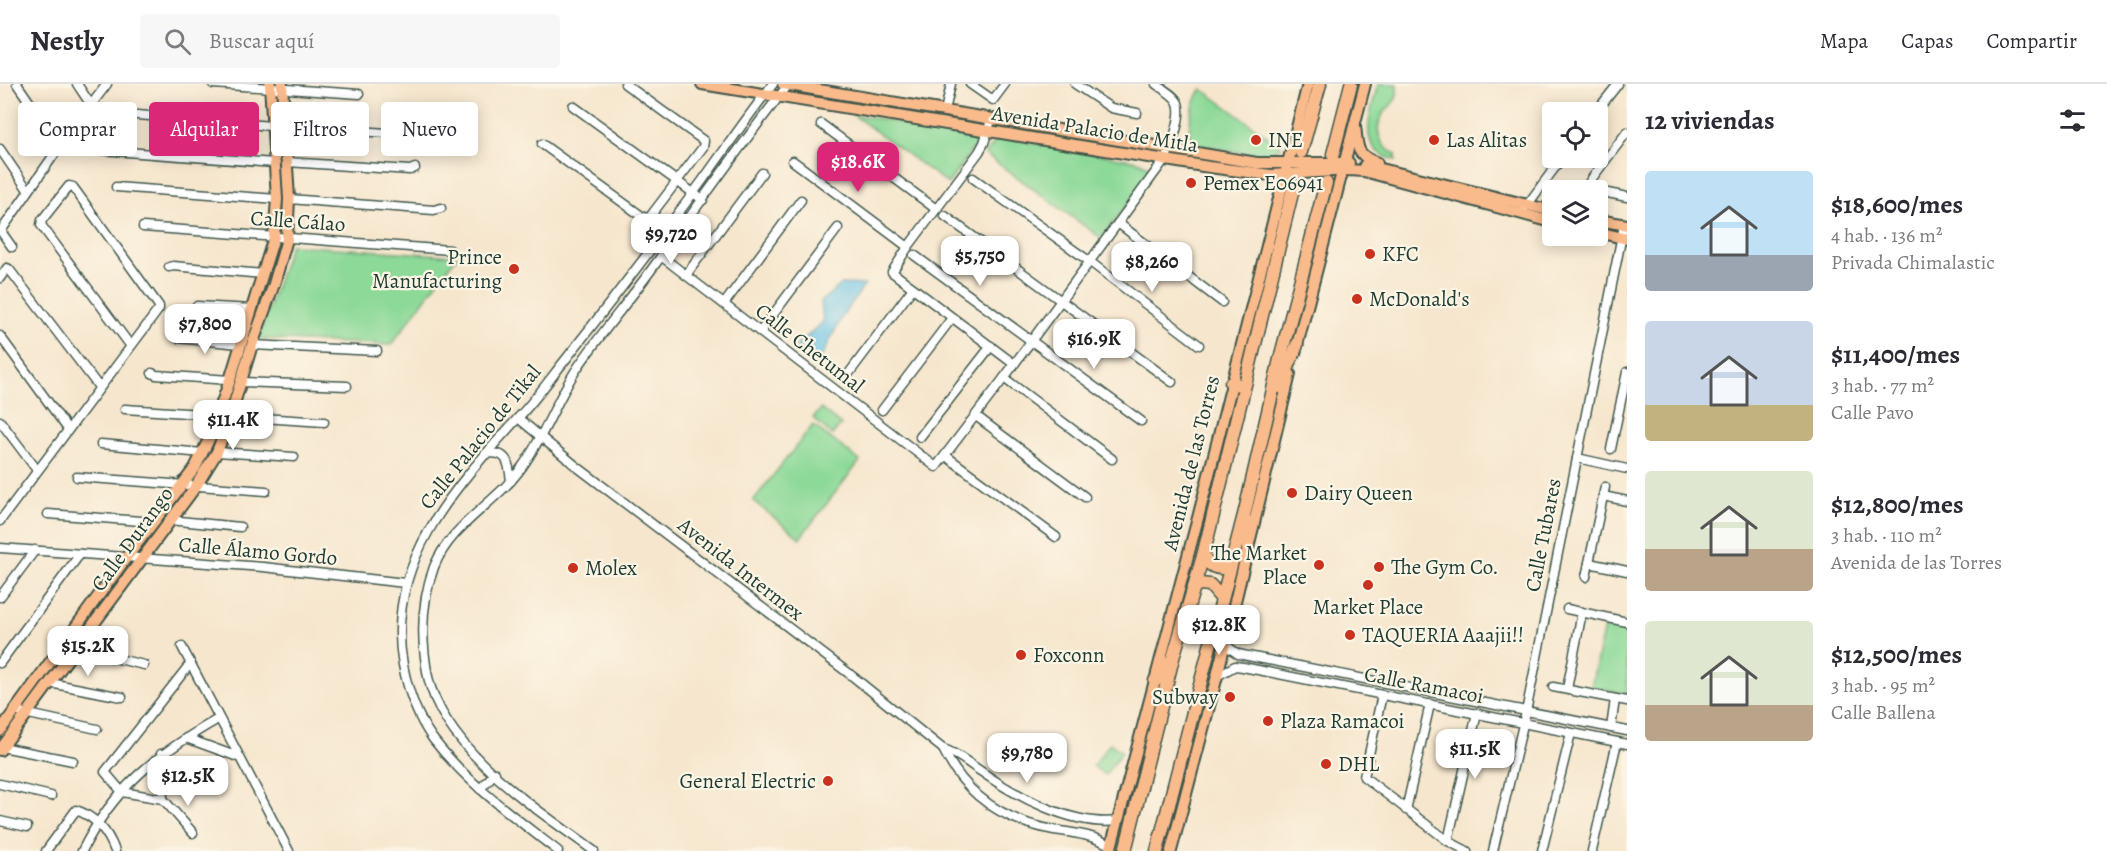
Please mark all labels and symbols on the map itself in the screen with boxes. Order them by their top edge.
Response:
street label: Avenida Palacio de Mitla [989,99,1200,159]
place label: INE [1268,126,1303,154]
place label: Las Alitas [1446,126,1527,154]
marker: INE [1249,133,1263,147]
marker: Las Alitas [1427,133,1441,147]
pin: $18.6K [809,142,907,193]
place label: Pemex E06941 [1203,169,1323,197]
marker: Pemex E06941 [1184,176,1198,190]
street label: Calle Cálao [250,204,346,238]
pin: $9,720 [622,214,720,265]
pin: $5,750 [931,236,1029,287]
place label: KFC [1382,240,1419,268]
pin: $8,260 [1103,242,1201,293]
place label: Prince Manufacturing [372,243,502,295]
marker: KFC [1363,247,1377,261]
marker: Prince Manufacturing [507,262,521,276]
place label: McDonald's [1369,285,1470,313]
marker: McDonald's [1350,292,1364,306]
street label: Calle Chetumal [750,297,870,399]
pin: $7,800 [156,304,254,355]
pin: $16.9K [1045,319,1143,370]
street label: Calle Palacio de Tikal [413,359,547,515]
street label: Avenida de las Torres [1155,372,1226,555]
pin: $11.4K [184,400,282,451]
street label: Calle Tubares [1518,476,1568,594]
place label: Dairy Queen [1304,479,1413,507]
street label: Calle Durango [85,481,179,597]
marker: Dairy Queen [1285,486,1299,500]
street label: Avenida Intermex [671,510,810,627]
street label: Calle Álamo Gordo [177,530,339,572]
place label: The Market Place [1211,539,1307,591]
place label: The Gym Co. [1391,553,1499,581]
place label: Molex [585,554,637,582]
marker: The Market Place [1312,558,1326,572]
marker: The Gym Co. [1372,560,1386,574]
marker: Molex [566,561,580,575]
marker: Market Place [1361,578,1375,592]
place label: Market Place [1313,593,1423,621]
pin: $12.8K [1170,605,1268,656]
place label: TAQUERIA Aaajii!! [1362,621,1524,649]
pin: $15.2K [39,626,137,677]
marker: TAQUERIA Aaajii!! [1343,628,1357,642]
place label: Foxconn [1033,641,1104,669]
marker: Foxconn [1014,648,1028,662]
street label: Calle Ramacoi [1362,660,1486,710]
place label: Subway [1152,683,1219,711]
marker: Subway [1223,690,1237,704]
place label: Plaza Ramacoi [1280,707,1405,735]
marker: Plaza Ramacoi [1261,714,1275,728]
pin: $11.5K [1426,729,1524,780]
pin: $9,780 [978,733,1076,784]
place label: DHL [1338,750,1380,778]
pin: $12.5K [139,756,237,807]
marker: DHL [1319,757,1333,771]
place label: General Electric [680,767,816,795]
marker: General Electric [821,774,835,788]

